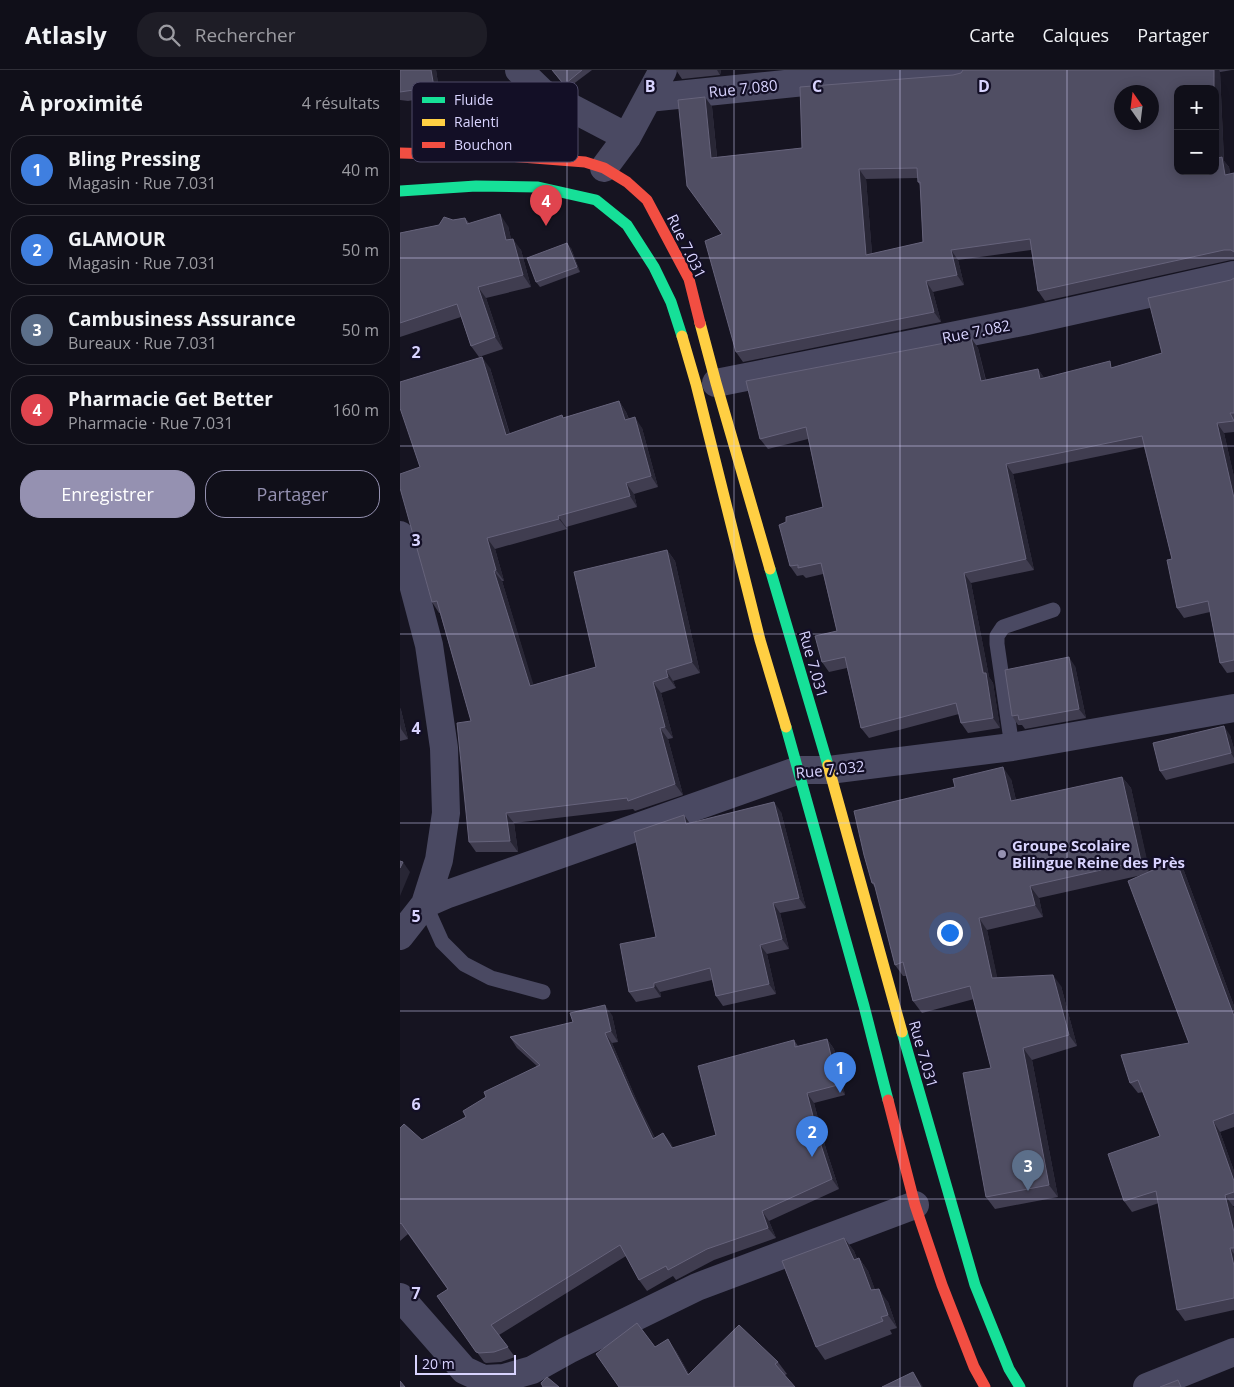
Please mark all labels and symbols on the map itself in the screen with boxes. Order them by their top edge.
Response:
street label: Rue 7.080 [708,74,778,102]
text: B [645,75,655,97]
text: C [812,75,822,97]
text: D [978,75,990,97]
legend [412,82,578,162]
north arrow [1114,85,1159,130]
text: Fluide [454,90,493,109]
text: Ralenti [454,112,499,131]
text: Bouchon [454,135,512,154]
pin: 4 [530,185,562,226]
street label: Rue 7.031 [663,211,711,281]
street label: Rue 7.082 [940,315,1012,347]
text: 2 [411,341,421,363]
text: 3 [411,529,421,551]
street label: Rue 7.031 [795,628,833,700]
text: 4 [411,717,421,739]
street label: Rue 7.032 [795,755,865,783]
place label: Groupe Scolaire Bilingue Reine des Près [1012,835,1185,872]
marker: Groupe Scolaire Bilingue Reine des Près [996,848,1008,860]
text: 5 [411,905,421,927]
your location [937,920,963,946]
street label: Rue 7.031 [905,1018,943,1090]
pin: 1 [824,1052,856,1093]
text: 6 [411,1093,421,1115]
pin: 2 [796,1116,828,1157]
pin: 3 [1012,1150,1044,1191]
text: 7 [411,1282,421,1304]
scale bar [415,1352,516,1375]

